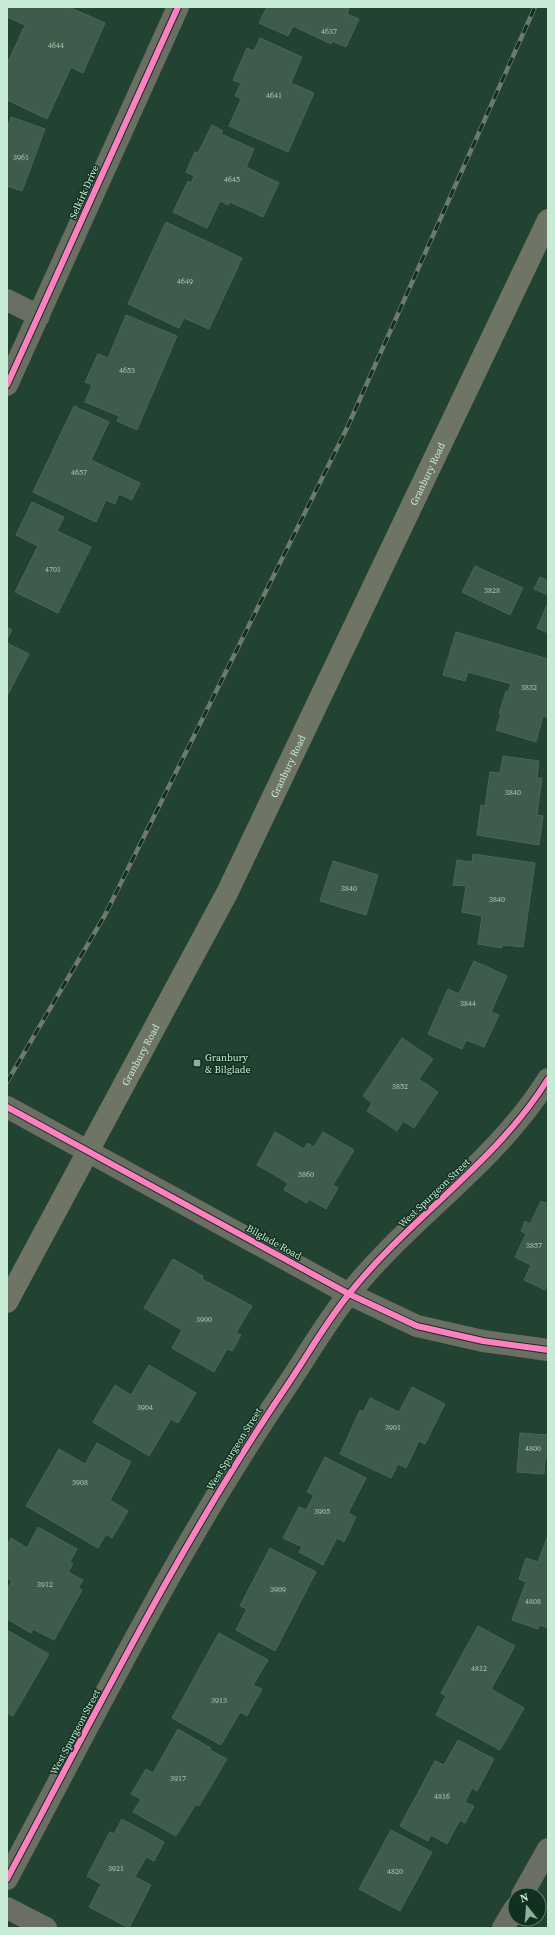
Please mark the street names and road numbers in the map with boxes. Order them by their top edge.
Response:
street label: Selkirk Drive [66,163,102,221]
street label: Granbury Road [406,440,448,507]
street label: Granbury Road [267,732,308,800]
street label: Granbury Road [118,1021,162,1088]
street label: West Spurgeon Street [395,1155,473,1231]
street label: Bilglade Road [244,1222,304,1263]
street label: West Spurgeon Street [203,1405,265,1493]
street label: West Spurgeon Street [47,1687,103,1777]

